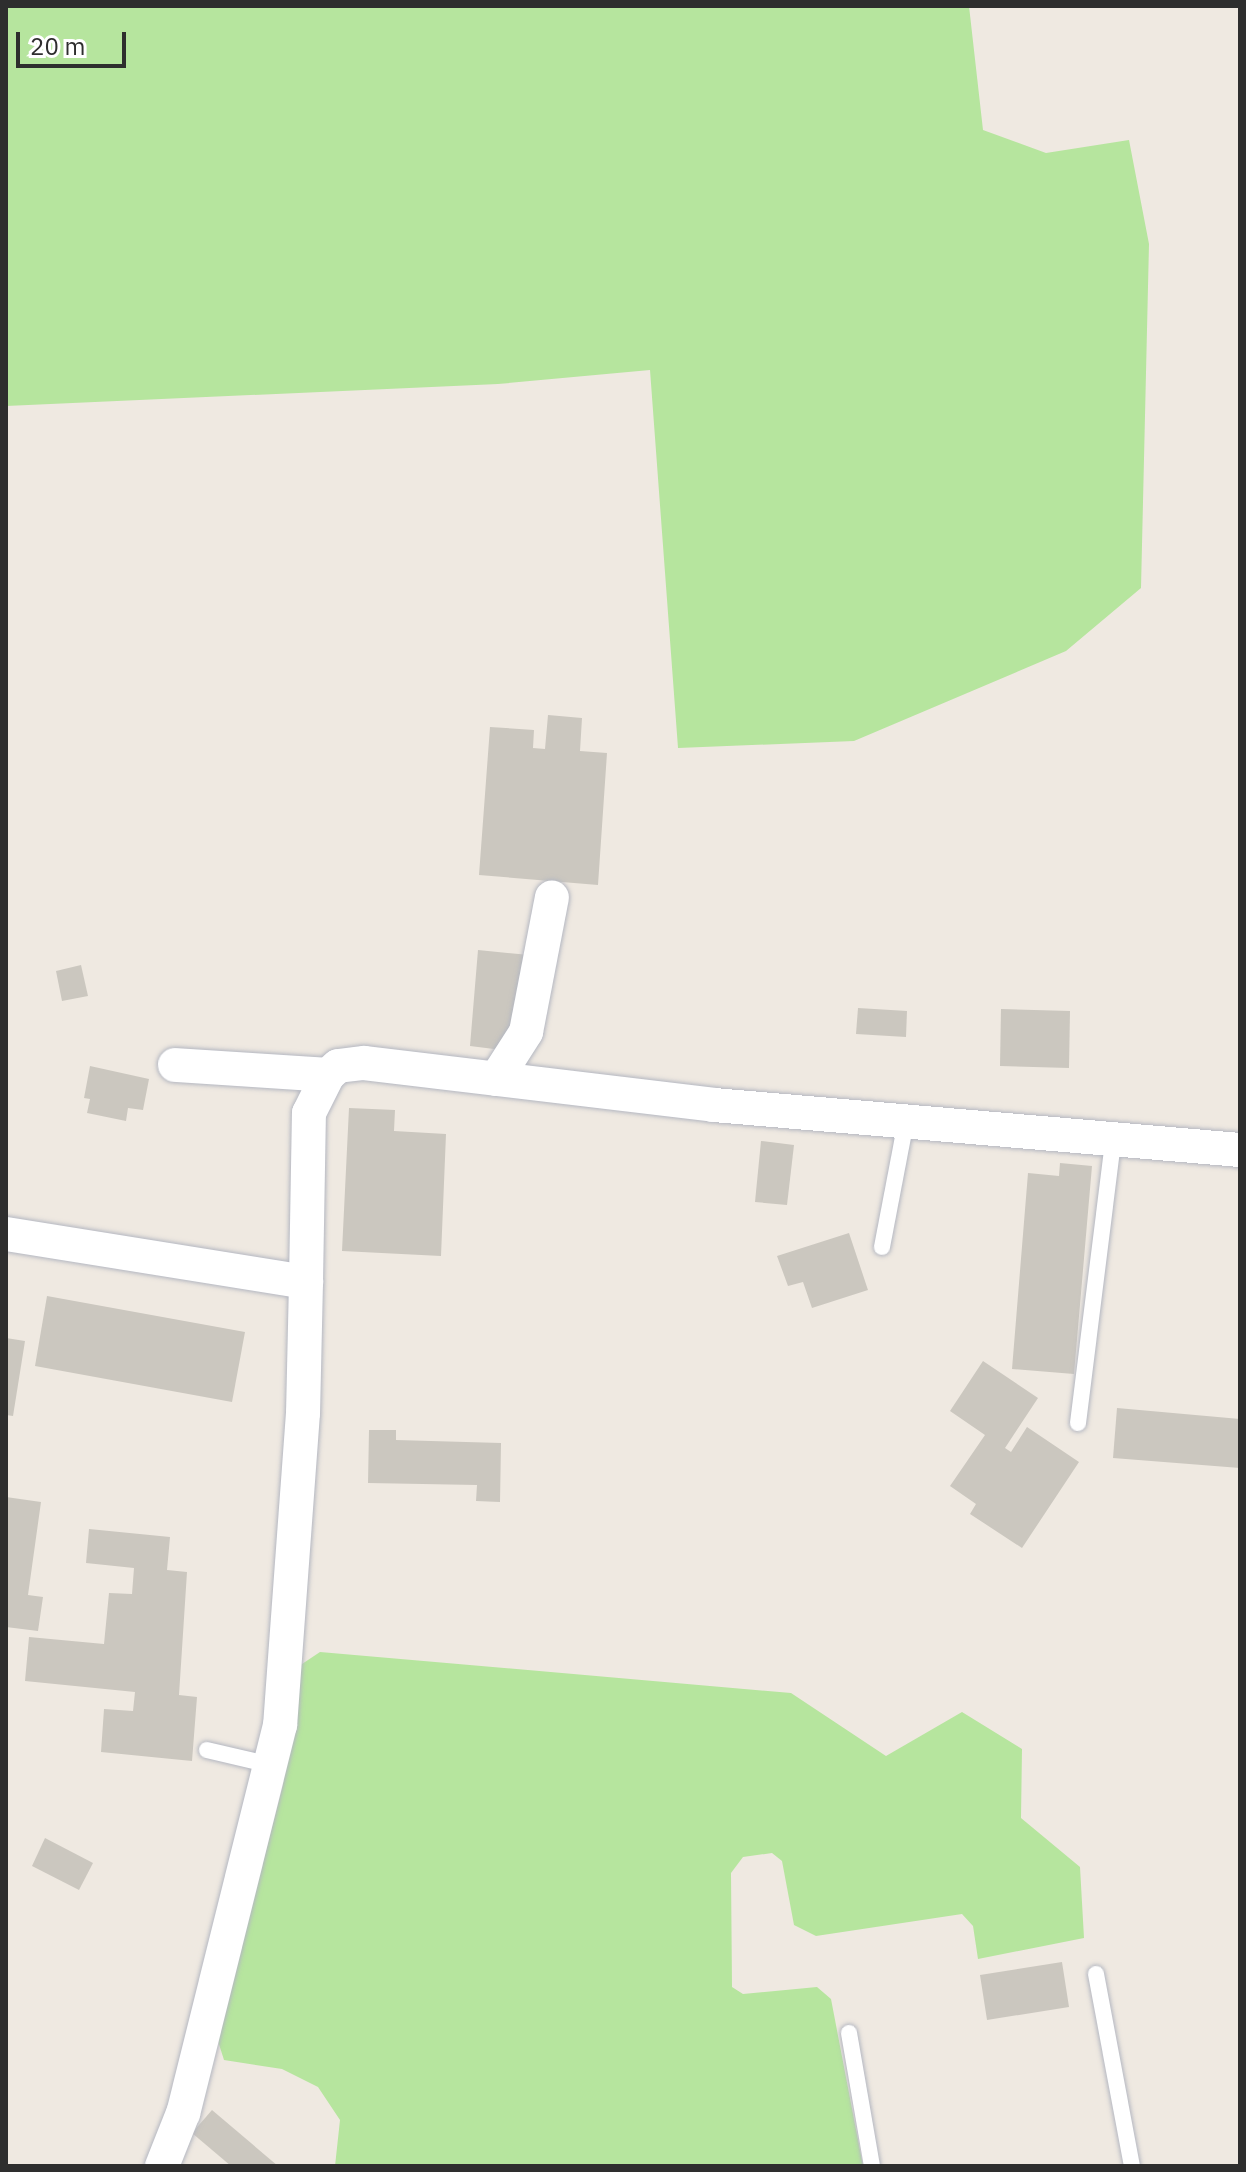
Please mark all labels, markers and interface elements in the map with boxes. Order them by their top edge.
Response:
scale bar [20,16,130,66]
text: 20 m [30,30,85,62]

